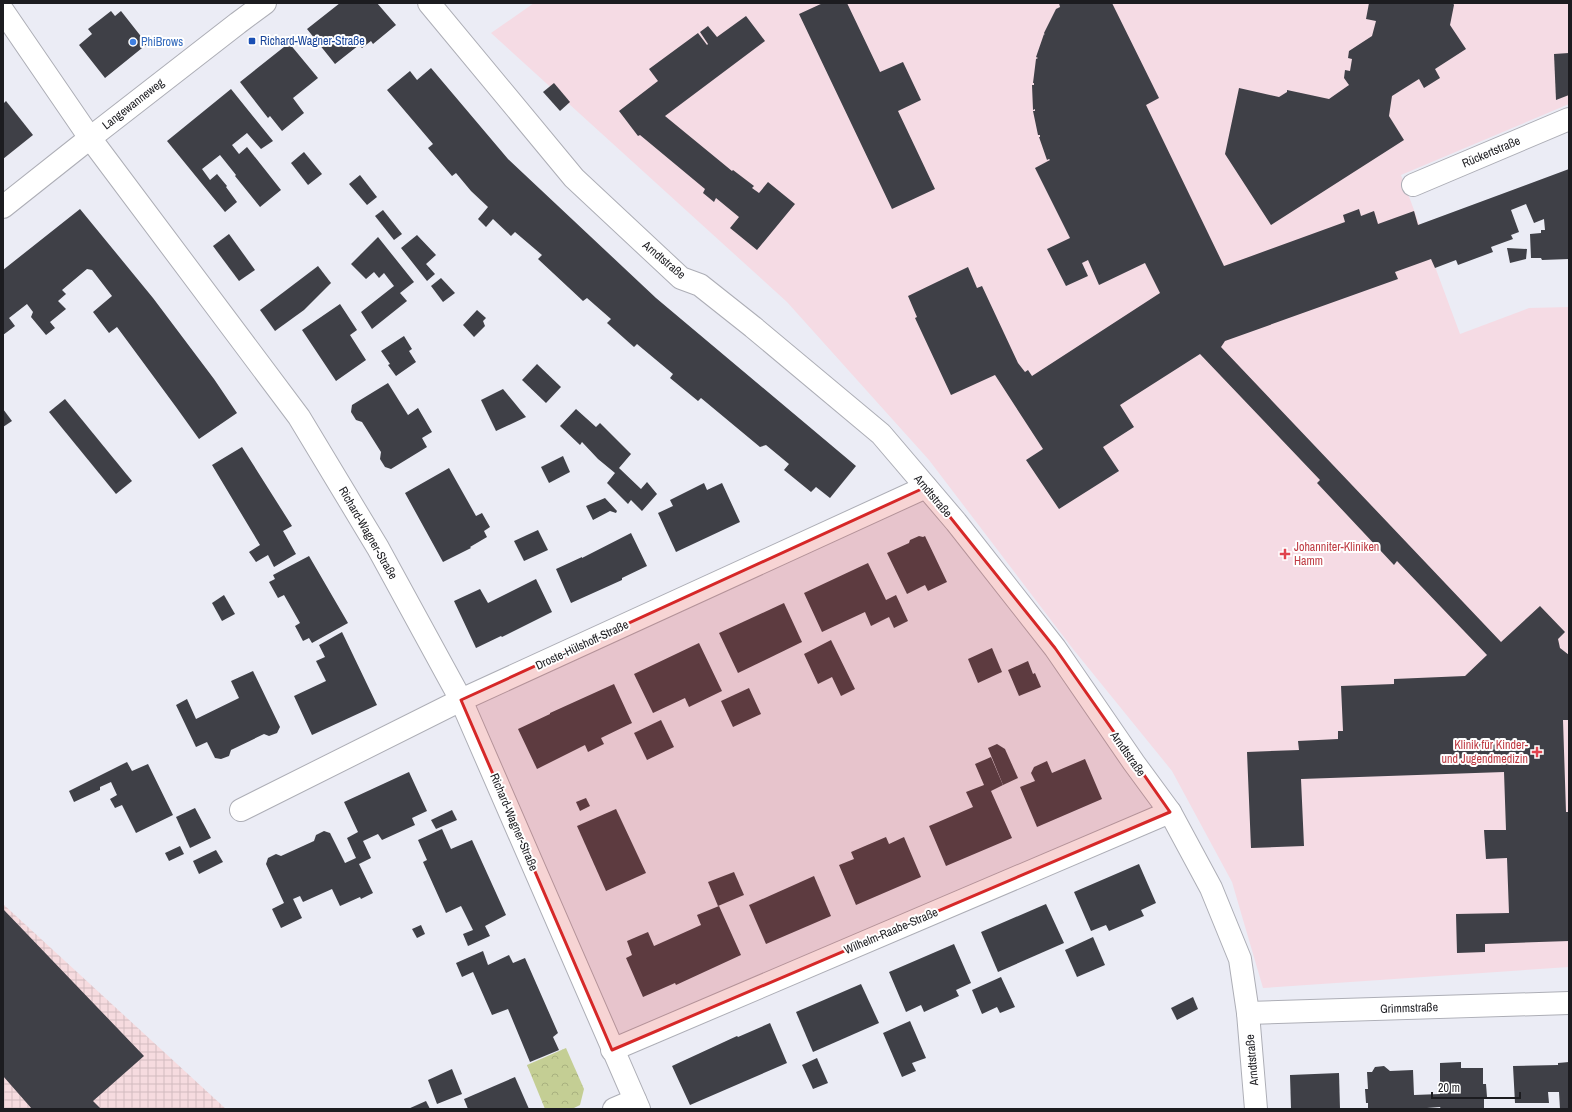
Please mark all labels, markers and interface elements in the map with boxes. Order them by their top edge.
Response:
place label: Richard-Wagner-Straße [260,33,365,49]
place label: PhiBrows [141,34,183,50]
marker: Richard-Wagner-Straße [247,36,257,46]
marker: PhiBrows [128,37,138,47]
street label: Langewanneweg [99,74,168,133]
street label: Rückertstraße [1459,133,1523,171]
street label: Arndtstraße [638,237,689,283]
street label: Arndtstraße [910,470,956,521]
street label: Richard-Wagner-Straße [335,484,401,582]
place label: Johanniter-Kliniken Hamm [1294,539,1379,569]
marker: Johanniter-Kliniken Hamm [1279,548,1291,560]
street label: Droste-Hülshoff-Straße [533,616,631,674]
street label: Arndtstraße [1106,728,1149,780]
place label: Klinik für Kinder- und Jugendmedizin [1442,737,1529,767]
marker: Klinik für Kinder- und Jugendmedizin [1531,746,1543,758]
street label: Richard-Wagner-Straße [486,771,542,873]
street label: Wilhelm-Raabe-Straße [842,904,940,958]
street label: Grimmstraße [1380,999,1438,1017]
street label: Arndtstraße [1242,1034,1262,1087]
scale bar [1432,1074,1520,1100]
text: 20 m [1438,1080,1460,1096]

